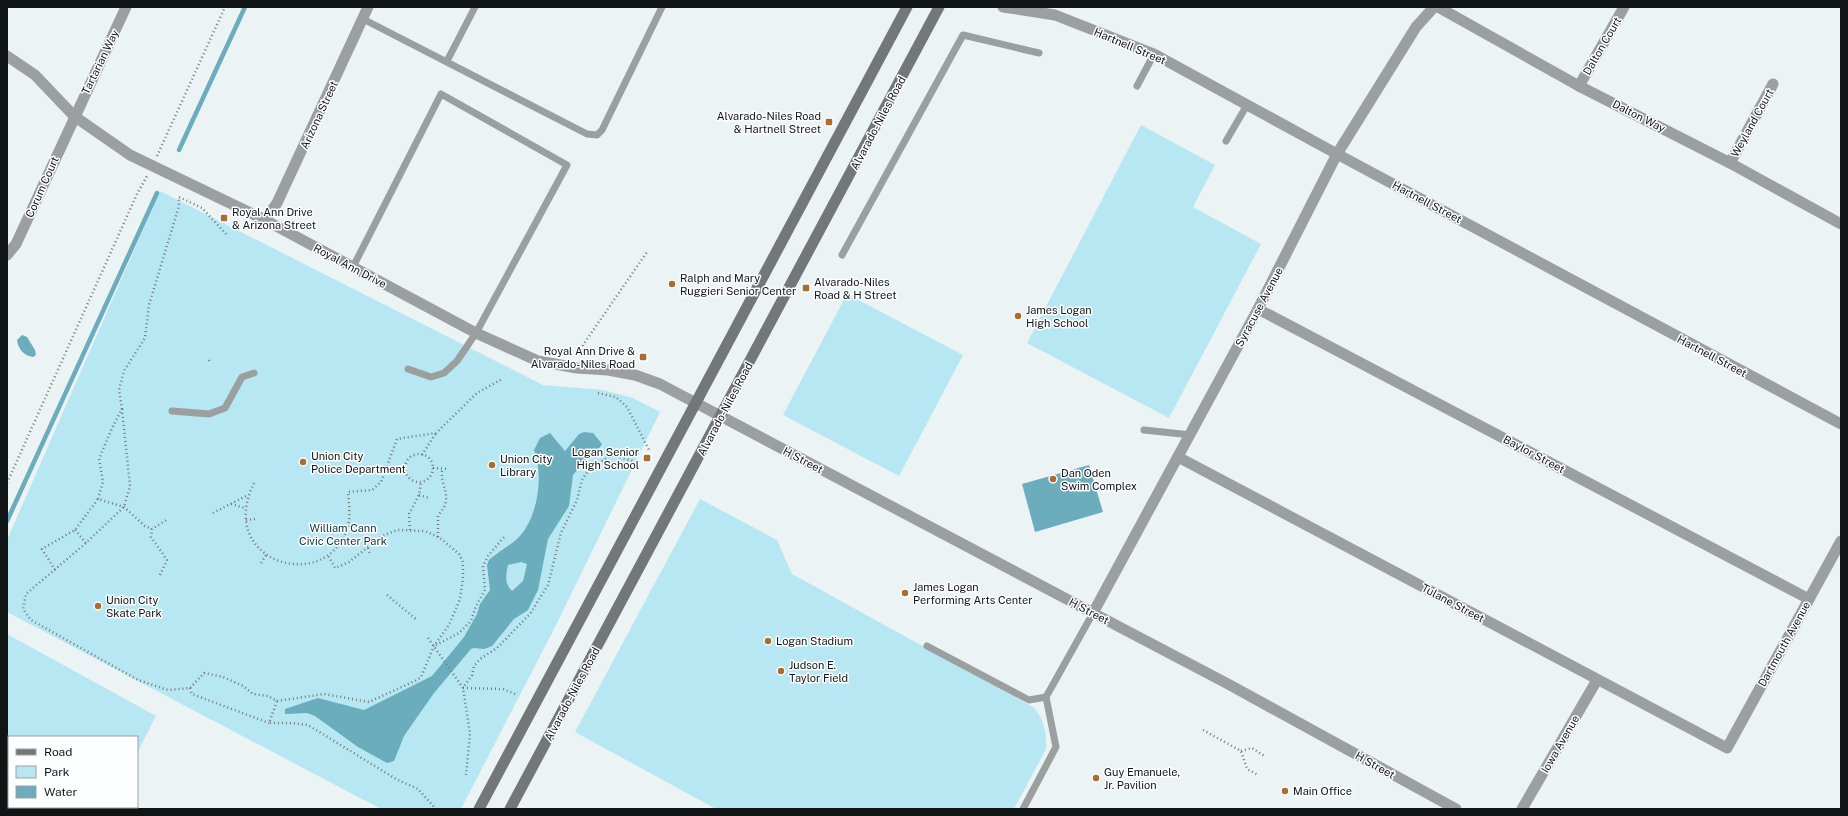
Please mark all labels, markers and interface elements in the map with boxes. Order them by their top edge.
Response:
street label: Dalton Court [1581,15,1623,77]
street label: Hartnell Street [1092,25,1168,67]
street label: Tartarian Way [79,28,121,96]
street label: Alvarado-Niles Road [848,74,908,172]
street label: Arizona Street [298,79,340,151]
street label: Weyland Court [1728,87,1776,159]
street label: Dalton Way [1611,98,1667,134]
place label: Alvarado-Niles Road & Hartnell Street [717,110,821,135]
marker: Alvarado-Niles Road & Hartnell Street [824,117,834,127]
street label: Corum Court [23,155,61,219]
street label: Hartnell Street [1390,179,1464,225]
place label: Royal Ann Drive & Arizona Street [232,206,316,231]
marker: Royal Ann Drive & Arizona Street [219,213,229,223]
street label: Royal Ann Drive [312,242,388,290]
street label: Syracuse Avenue [1233,265,1285,349]
place label: Ralph and Mary Ruggieri Senior Center [680,272,796,297]
place label: Alvarado-Niles Road & H Street [814,276,896,301]
marker: Ralph and Mary Ruggieri Senior Center [667,279,677,289]
marker: Alvarado-Niles Road & H Street [801,283,811,293]
place label: James Logan High School [1026,304,1092,329]
marker: James Logan High School [1013,311,1023,321]
street label: Hartnell Street [1675,333,1749,379]
place label: Royal Ann Drive & Alvarado-Niles Road [531,345,635,370]
marker: Royal Ann Drive & Alvarado-Niles Road [638,352,648,362]
street label: Alvarado-Niles Road [695,360,755,458]
street label: Baylor Street [1501,433,1567,475]
street label: H Street [781,445,825,475]
place label: Logan Senior High School [572,446,639,471]
place label: Union City Police Department [311,450,406,475]
place label: Union City Library [500,453,553,478]
marker: Logan Senior High School [642,453,652,463]
marker: Union City Police Department [298,457,308,467]
marker: Union City Library [487,460,497,470]
place label: Dan Oden Swim Complex [1061,467,1137,492]
marker: Dan Oden Swim Complex [1048,474,1058,484]
park label: William Cann Civic Center Park [299,522,387,547]
place label: James Logan Performing Arts Center [913,581,1033,606]
street label: Tulane Street [1420,581,1486,625]
marker: James Logan Performing Arts Center [900,588,910,598]
place label: Union City Skate Park [106,594,162,619]
street label: H Street [1067,596,1111,626]
street label: Dartmouth Avenue [1756,599,1812,689]
marker: Union City Skate Park [93,601,103,611]
place label: Logan Stadium [776,635,853,647]
marker: Logan Stadium [763,636,773,646]
street label: Alvarado-Niles Road [542,645,602,743]
place label: Judson E. Taylor Field [789,659,848,684]
marker: Judson E. Taylor Field [776,666,786,676]
street label: Iowa Avenue [1539,713,1581,775]
legend [8,736,138,808]
text: Road [44,745,72,759]
street label: H Street [1353,749,1397,781]
text: Park [44,765,70,779]
place label: Guy Emanuele, Jr. Pavilion [1104,766,1180,791]
marker: Guy Emanuele, Jr. Pavilion [1091,773,1101,783]
text: Water [44,785,78,799]
place label: Main Office [1293,785,1352,797]
marker: Main Office [1280,786,1290,796]

